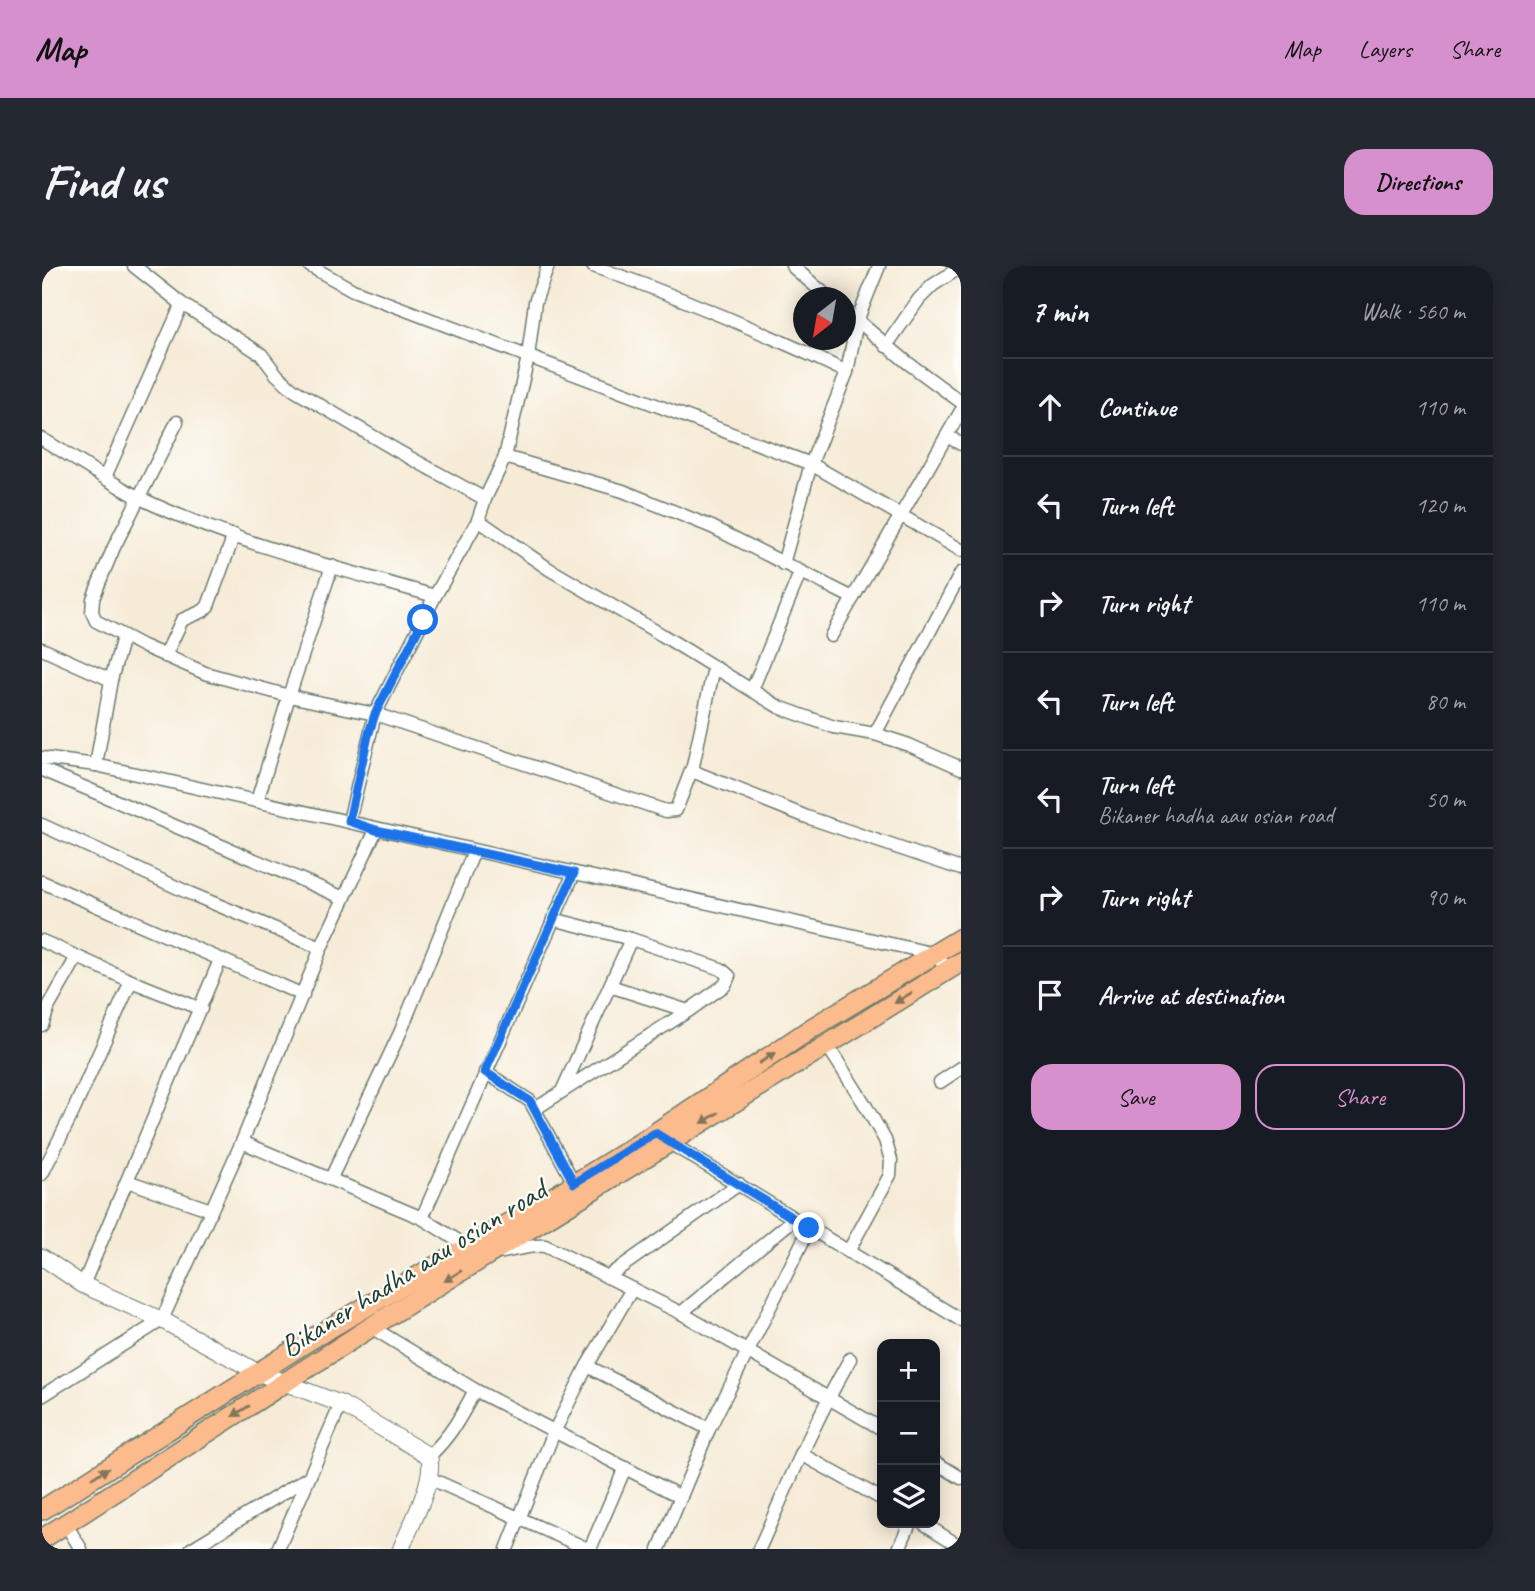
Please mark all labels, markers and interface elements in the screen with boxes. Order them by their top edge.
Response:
text: Map [35,28,86,70]
text: Map [1284,34,1321,64]
text: Layers [1359,34,1412,64]
text: Share [1450,34,1500,64]
button: Directions [1344,149,1493,215]
text: Find us [42,151,164,213]
north arrow [793,287,856,350]
text: 7 min [1031,293,1088,331]
text: Walk · 560 m [1361,297,1465,326]
icon: ahead [1031,388,1069,426]
text: Continue [1098,391,1176,424]
text: 110 m [1416,393,1465,422]
icon: left [1031,486,1069,524]
text: Turn left [1098,489,1173,522]
text: 120 m [1416,491,1465,520]
icon: right [1031,584,1069,622]
text: Turn right [1098,587,1189,620]
text: 110 m [1416,589,1465,618]
route start [407,604,438,635]
icon: left [1031,682,1069,720]
text: Turn left [1098,685,1173,718]
text: 80 m [1426,687,1465,716]
text: Turn left [1098,768,1173,801]
icon: left [1031,780,1069,818]
text: 50 m [1426,785,1465,814]
text: Bikaner hadha aau osian road [1098,801,1333,830]
icon: right [1031,878,1069,916]
text: Turn right [1098,881,1189,914]
text: 90 m [1426,883,1465,912]
icon: arrive [1031,976,1069,1014]
text: Arrive at destination [1098,979,1284,1012]
one-way arrow [893,991,913,1004]
one-way arrow [758,1051,777,1064]
button: Save [1031,1064,1241,1130]
button: Share [1255,1064,1465,1130]
one-way arrow [700,1112,719,1124]
street label: Bikaner hadha aau osian road [273,1168,557,1365]
route end [793,1212,824,1243]
one-way arrow [444,1269,463,1282]
map controls [877,1339,940,1528]
button: + [877,1339,940,1402]
button: − [877,1402,940,1465]
one-way arrow [232,1405,251,1418]
button: layers [877,1465,940,1528]
one-way arrow [90,1467,109,1480]

